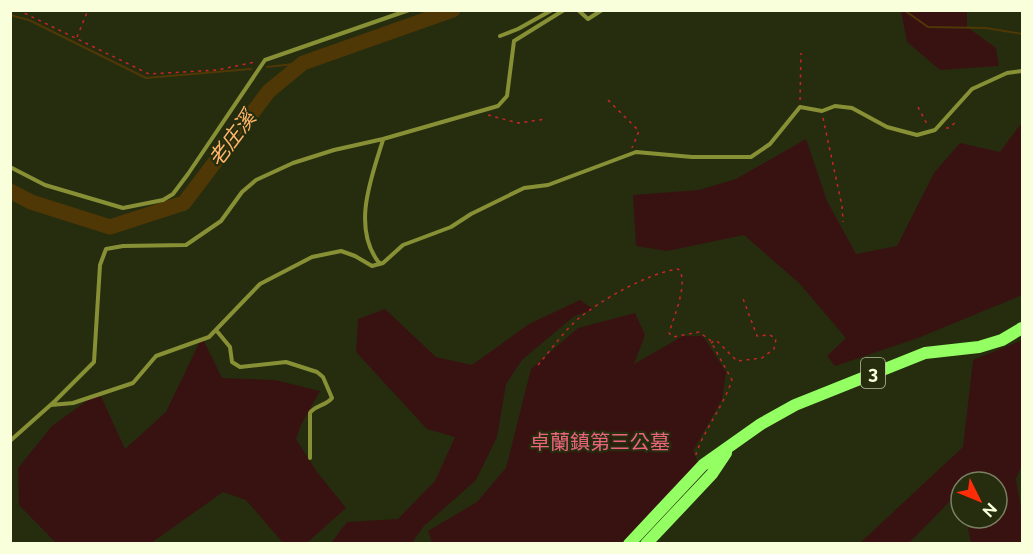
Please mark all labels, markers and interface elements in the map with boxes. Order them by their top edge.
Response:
water label: 老庄溪 [203,104,262,171]
road number: 3 [861,358,885,388]
park label: 卓蘭鎮第三公墓 [530,430,670,454]
north arrow [949,470,1009,530]
text: N [978,499,1001,521]

